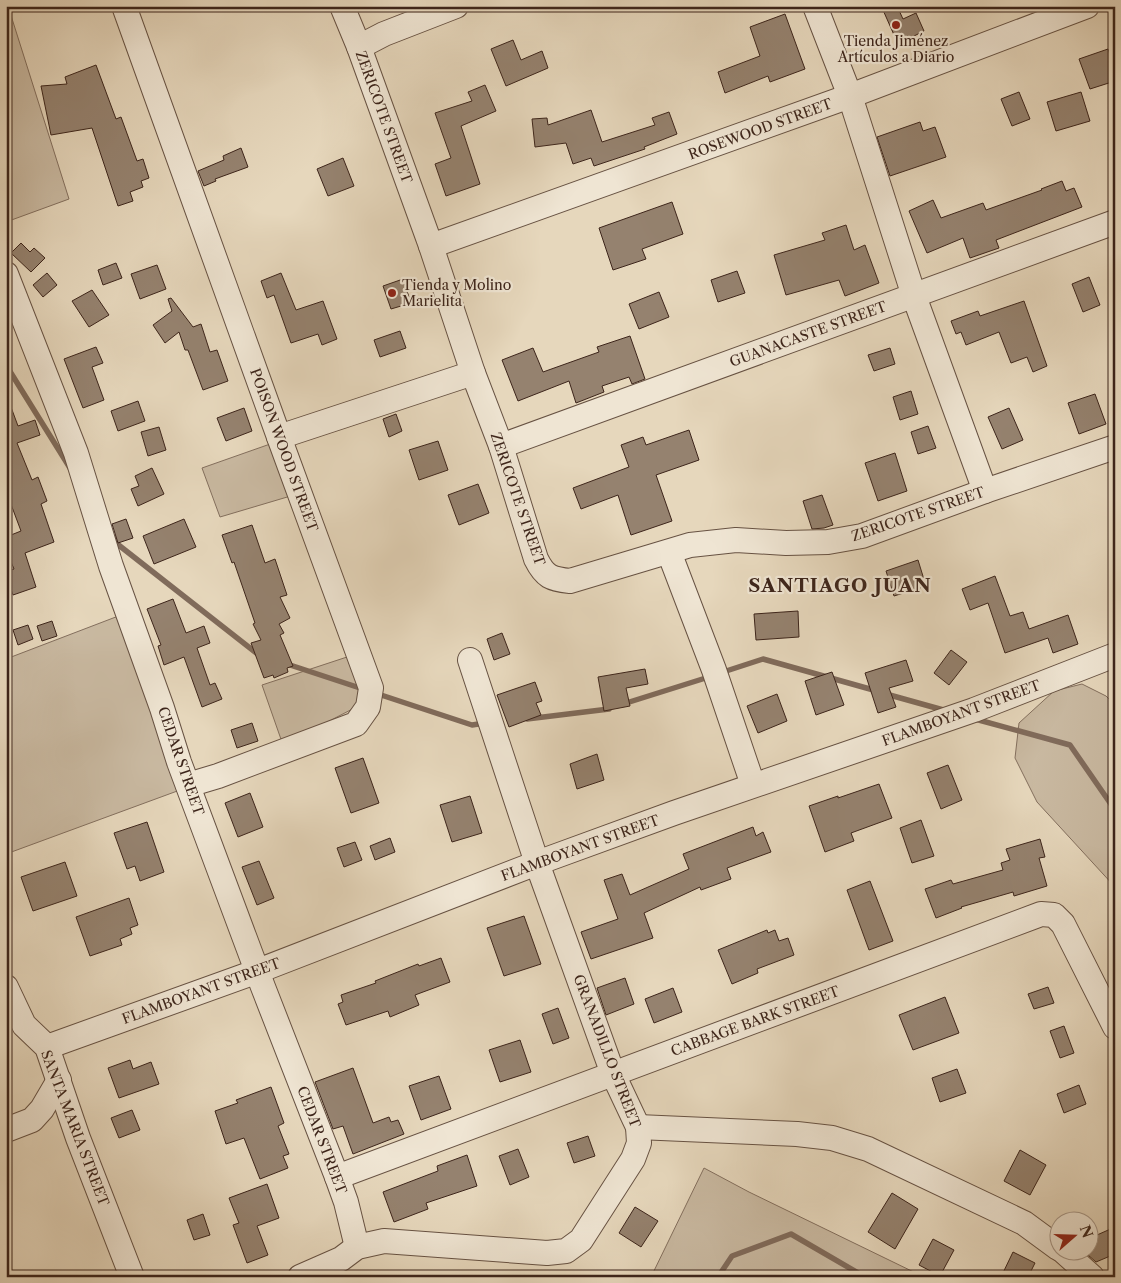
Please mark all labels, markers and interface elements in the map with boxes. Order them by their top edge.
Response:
marker: Tienda Jiménez Artículos a Diario [890,19,902,31]
place label: Tienda Jiménez Artículos a Diario [837,32,954,66]
street label: ZERICOTE STREET [352,48,417,186]
street label: ROSEWOOD STREET [686,94,835,163]
place label: Tienda y Molino Marielita [402,276,511,310]
marker: Tienda y Molino Marielita [386,287,398,299]
street label: GUANACASTE STREET [727,297,889,371]
street label: POISON WOOD STREET [246,366,322,535]
street label: ZERICOTE STREET [487,430,549,568]
street label: ZERICOTE STREET [849,483,987,545]
district label: SANTIAGO JUAN [748,574,932,597]
street label: FLAMBOYANT STREET [879,676,1043,750]
street label: CEDAR STREET [154,704,208,818]
street label: FLAMBOYANT STREET [498,811,662,885]
street label: FLAMBOYANT STREET [119,954,283,1028]
street label: GRANADILLO STREET [569,972,645,1131]
street label: CABBAGE BARK STREET [668,982,842,1060]
street label: SANTA MARIA STREET [37,1047,113,1209]
street label: CEDAR STREET [293,1084,351,1197]
north arrow [1048,1210,1098,1260]
text: N [1076,1223,1097,1240]

